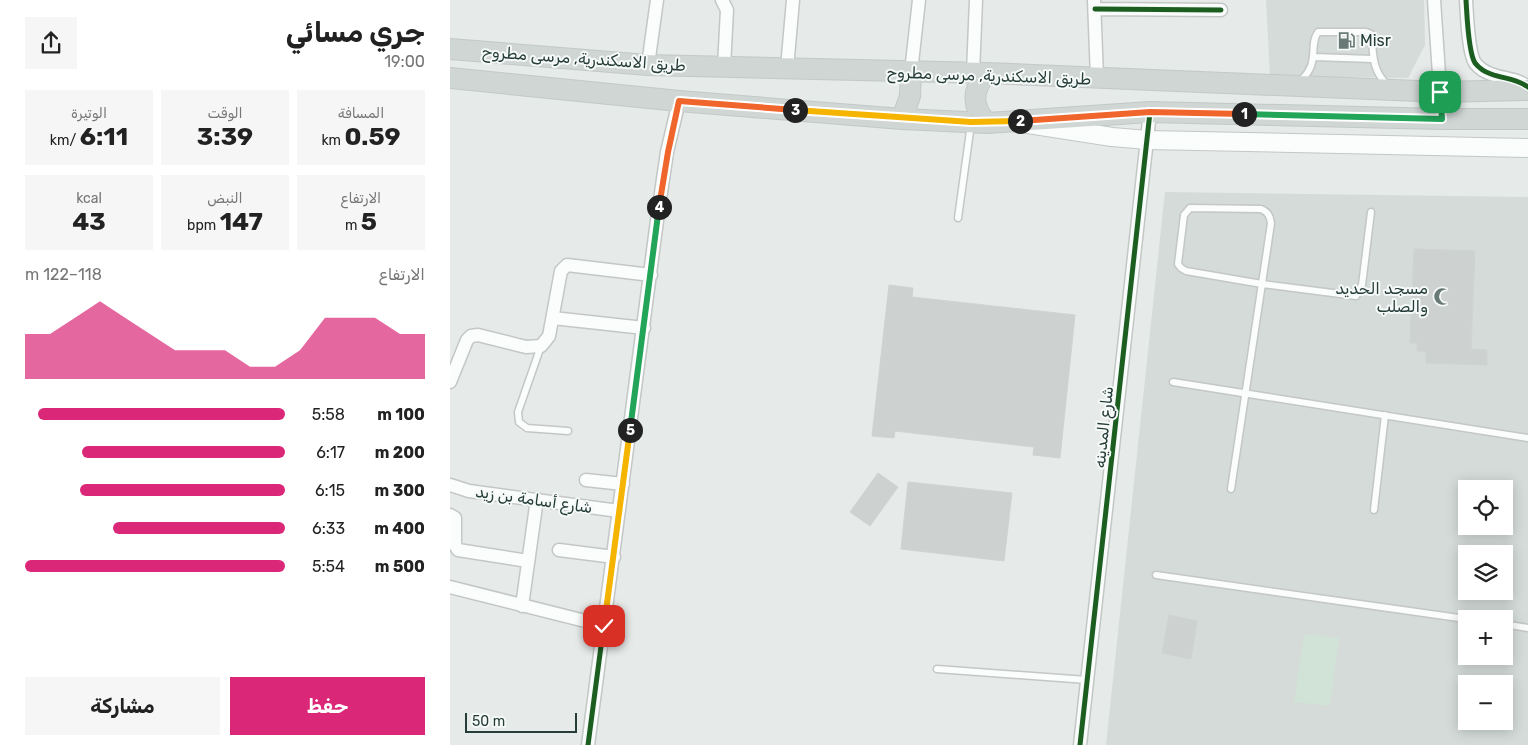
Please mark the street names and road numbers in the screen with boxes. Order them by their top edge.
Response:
street label: طريق الاسكندرية, مرسى مطروح [481,42,687,77]
street label: طريق الاسكندرية, مرسى مطروح [886,62,1091,91]
street label: شارع المدينه [1090,385,1119,469]
street label: شارع أسامة بن زيد [474,482,594,519]

